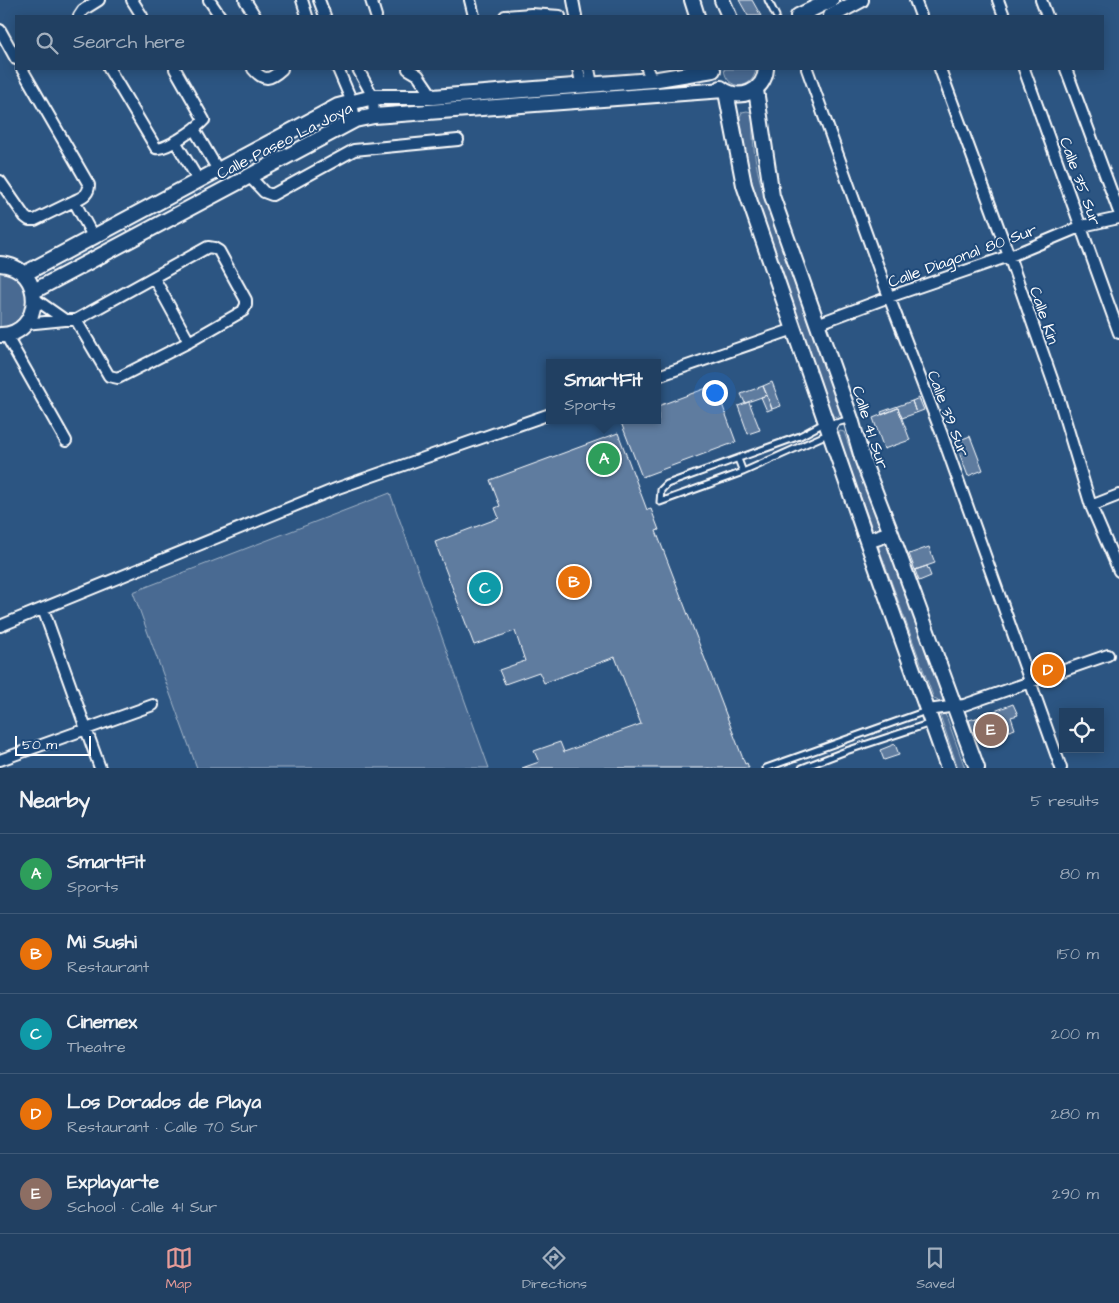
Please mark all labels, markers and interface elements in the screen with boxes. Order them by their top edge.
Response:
search box [15,15,1104,70]
icon: search [33,29,61,57]
text: Search here [73,29,185,56]
street label: Calle Paseo La Joya [213,97,357,186]
street label: Calle 35 Sur [1054,134,1106,229]
street label: Calle Diagonal 80 Sur [885,219,1040,294]
street label: Calle Kin [1024,284,1064,347]
popup [546,359,661,424]
text: SmartFit [564,367,643,394]
street label: Calle 39 Sur [922,367,975,460]
your location [702,380,728,406]
street label: Calle 41 Sur [846,383,894,472]
text: Sports [564,394,616,416]
pin: A [588,440,620,478]
pin: B [558,563,590,601]
pin: C [469,569,501,607]
pin: D [1032,651,1064,689]
map controls [1059,708,1104,753]
button: locate [1059,708,1104,753]
pin: E [975,711,1007,749]
scale bar [15,733,91,756]
text: 50 m [22,735,57,755]
text: Nearby [20,786,90,815]
text: 5 results [1031,790,1099,812]
text: SmartFit [67,849,146,876]
text: A [31,863,41,885]
text: 80 m [1060,863,1099,885]
text: Sports [67,876,119,898]
text: Mi Sushi [67,929,137,956]
text: B [30,943,42,965]
text: 150 m [1057,943,1099,965]
text: Restaurant [67,956,149,978]
text: Cinemex [67,1009,137,1036]
text: C [30,1023,42,1045]
text: 200 m [1051,1023,1099,1045]
text: Theatre [67,1036,126,1058]
text: Los Dorados de Playa [67,1089,261,1116]
text: D [31,1103,41,1125]
text: 280 m [1051,1103,1099,1125]
text: Restaurant · Calle 70 Sur [67,1116,257,1138]
text: Explayarte [67,1169,159,1196]
text: E [31,1183,41,1205]
text: 290 m [1052,1183,1099,1205]
text: School · Calle 41 Sur [67,1196,217,1218]
tab: Map [165,1244,193,1294]
tab: Directions [522,1244,587,1294]
tab: Saved [916,1244,954,1294]

